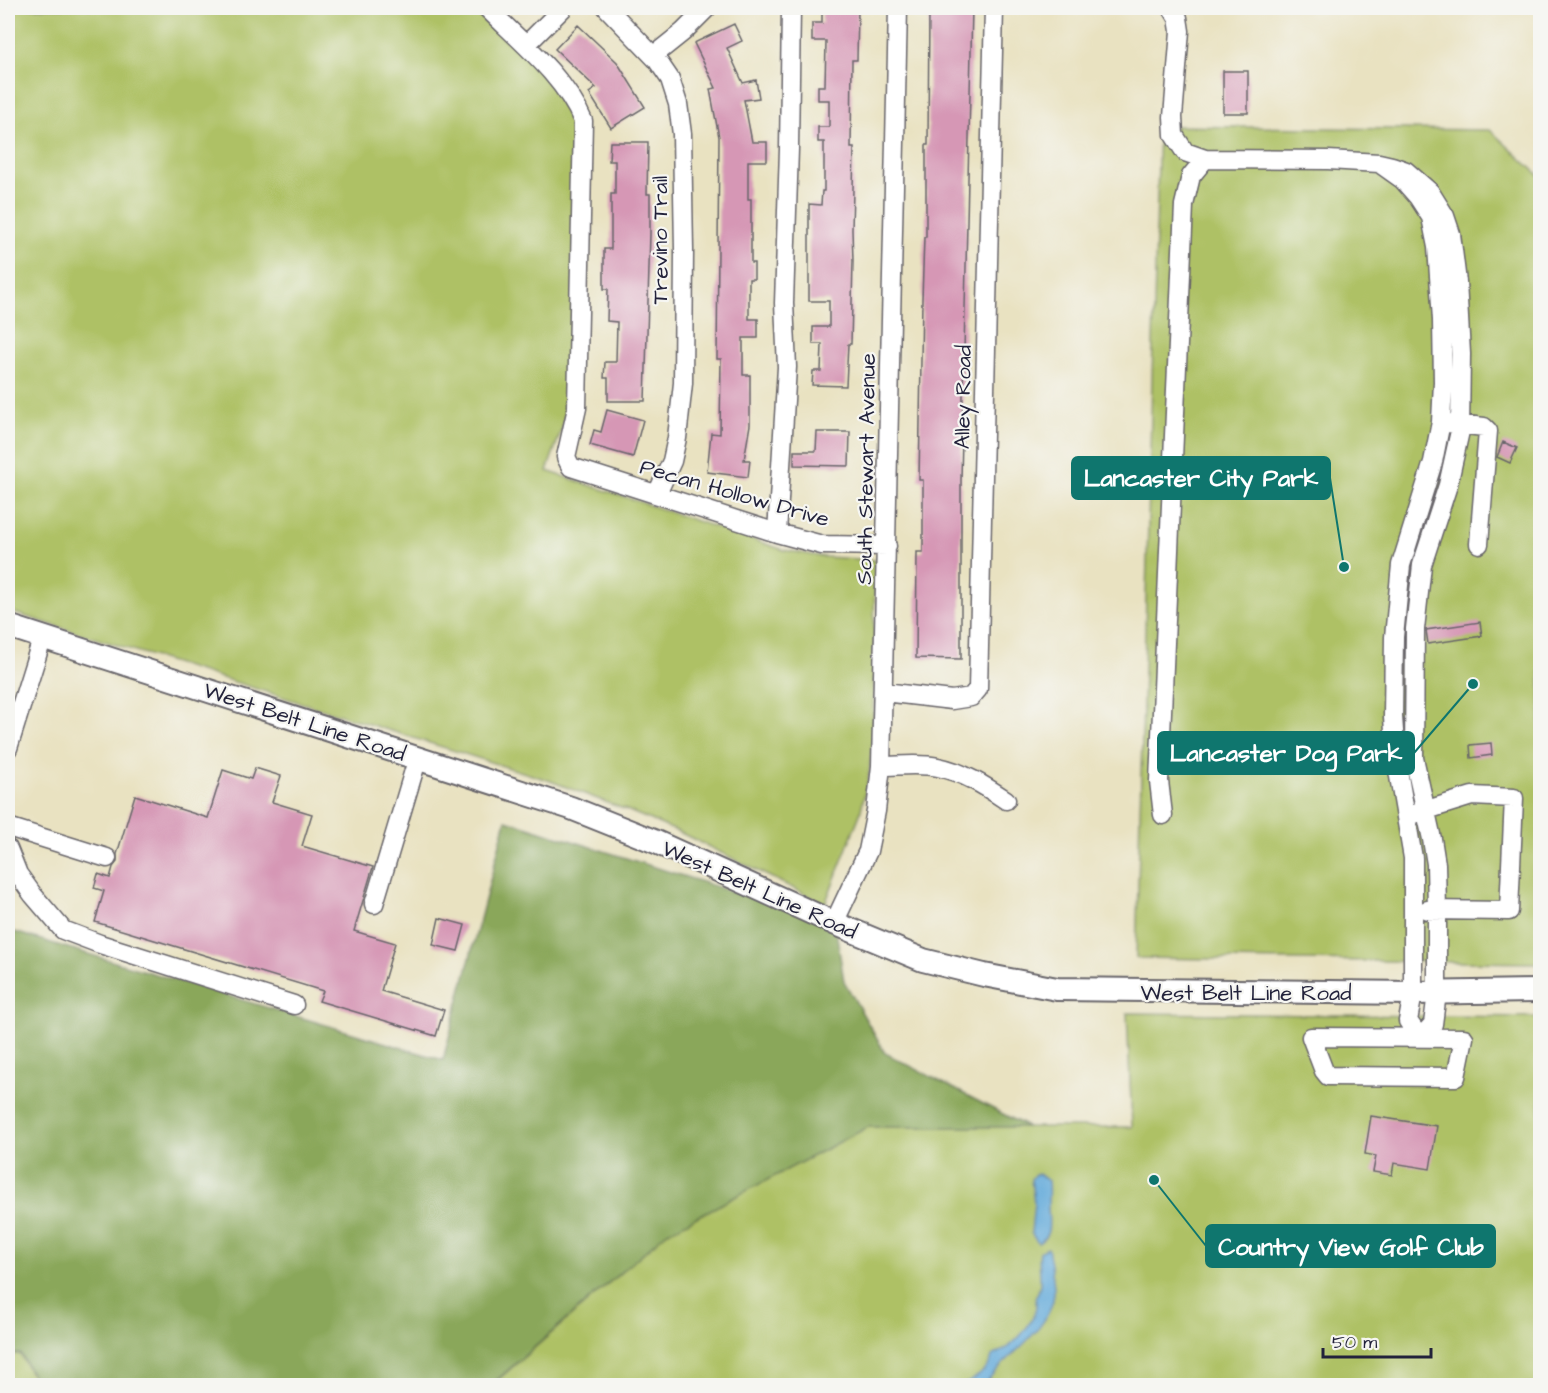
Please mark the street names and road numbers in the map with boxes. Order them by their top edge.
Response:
street label: Trevino Trail [645,176,676,304]
street label: Alley Road [947,345,981,449]
street label: South Stewart Avenue [849,353,884,585]
street label: Pecan Hollow Drive [636,452,833,535]
street label: West Belt Line Road [199,675,410,770]
street label: West Belt Line Road [657,833,862,947]
street label: West Belt Line Road [1141,978,1351,1009]

